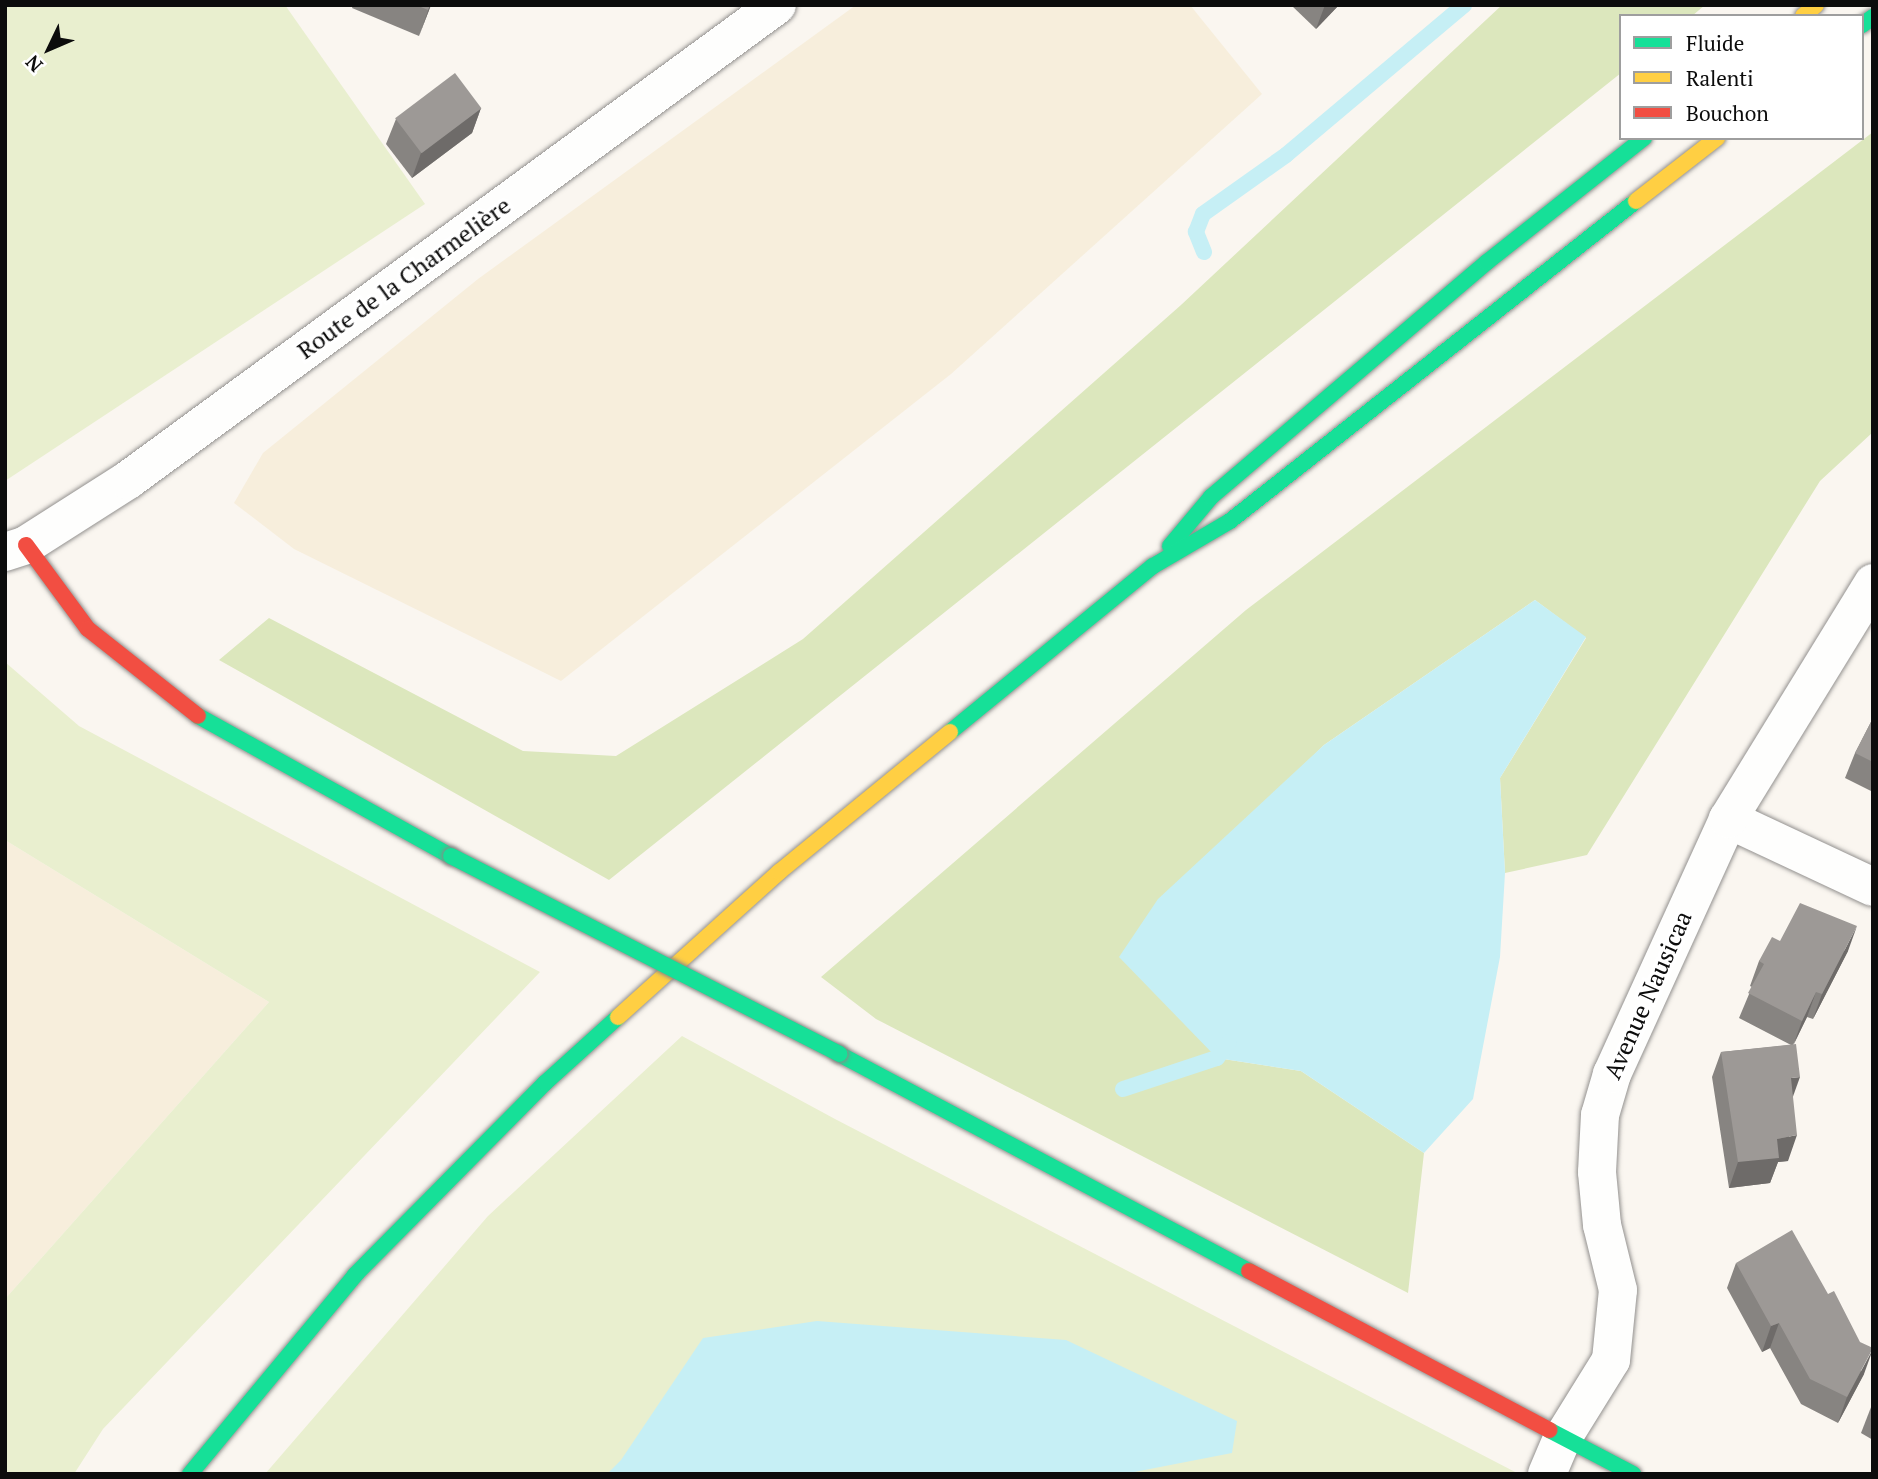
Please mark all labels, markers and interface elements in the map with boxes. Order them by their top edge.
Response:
north arrow [14,14,84,84]
legend [1619,14,1864,140]
text: Fluide [1686,29,1744,57]
text: N [20,50,48,78]
text: Ralenti [1686,64,1753,92]
text: Bouchon [1686,99,1769,127]
street label: Route de la Charmelière [292,191,516,365]
street label: Avenue Nausicaa [1598,907,1698,1083]

